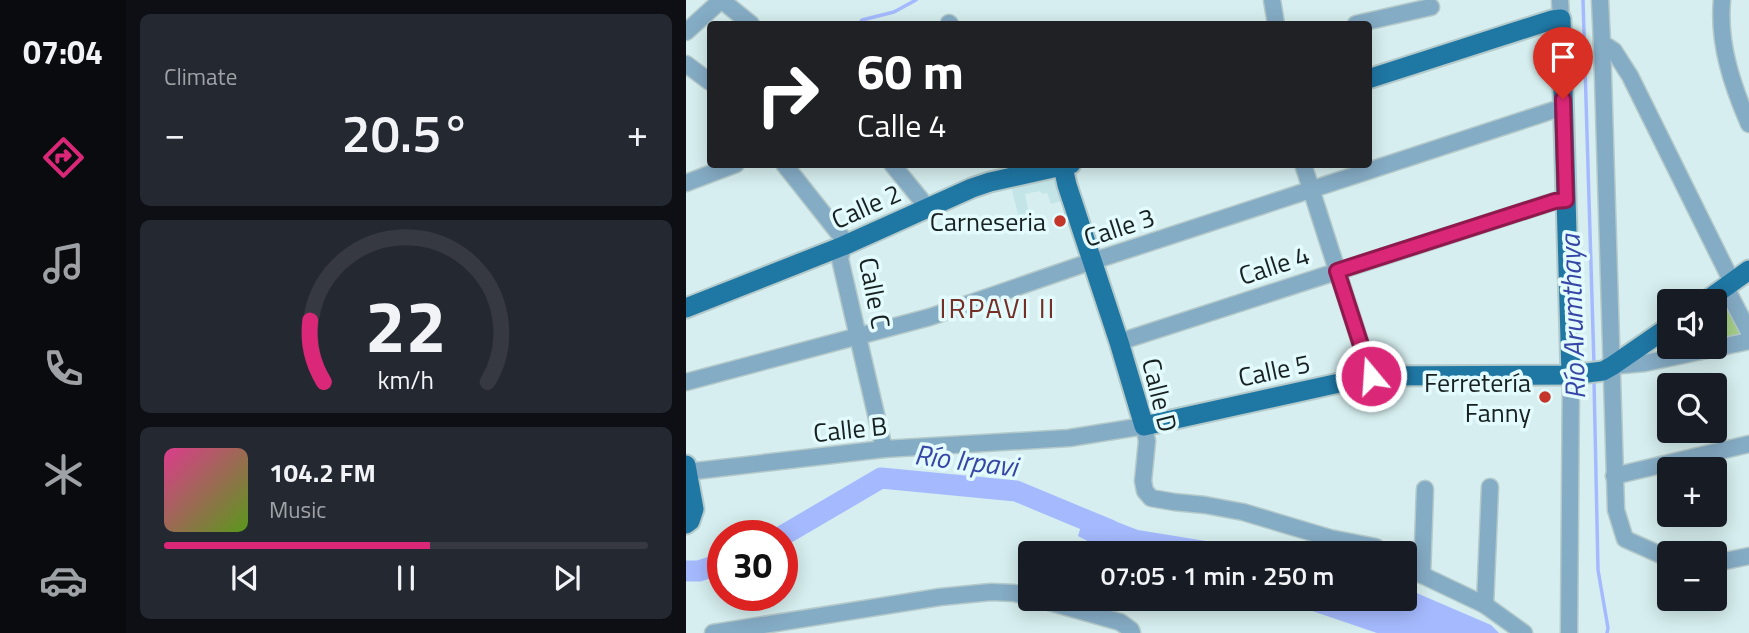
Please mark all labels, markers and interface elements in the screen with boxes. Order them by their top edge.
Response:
pin [1533,27,1593,99]
text: 07:04 [23,28,103,76]
text: 60 m [857,33,964,108]
icon: arrive [1544,38,1582,76]
icon: right [742,49,833,140]
text: Climate [164,59,237,94]
text: 20.5° [342,93,470,172]
text: Calle 4 [857,101,946,149]
text: − [164,104,185,162]
text: + [627,104,648,162]
icon: directions [39,133,88,182]
street label: Calle 2 [825,173,907,239]
street label: Calle 3 [1078,197,1160,257]
place label: Carneseria [930,202,1046,241]
marker: Carneseria [1052,213,1068,229]
water label: Río Arumthaya [1548,232,1596,400]
street label: Calle 4 [1233,235,1315,295]
icon: music [39,239,88,288]
street label: Calle C [849,254,901,332]
text: 22 [365,271,447,381]
district label: IRPAVI II [940,286,1056,329]
map controls [1657,289,1727,611]
button: sound [1657,289,1727,359]
position arrow [1334,339,1408,413]
street label: Calle 5 [1234,343,1314,397]
icon: phone [39,344,88,393]
street label: Calle D [1132,354,1188,436]
text: km/h [378,361,434,399]
place label: Ferretería Fanny [1424,363,1531,432]
button: search [1657,373,1727,443]
marker: Ferretería Fanny [1537,389,1553,405]
street label: Calle B [811,406,889,452]
water label: Río Irpavi [912,432,1023,488]
icon: climate [39,450,88,499]
text: 104.2 FM [269,453,376,492]
button: + [1657,457,1727,527]
text: Music [269,492,326,527]
speed limit sign: 30 [707,520,798,611]
button: − [1657,541,1727,611]
icon: car [39,556,88,605]
text: 07:05 · 1 min · 250 m [1101,556,1334,595]
icon: previous [226,559,264,597]
icon: pause [387,559,425,597]
icon: next [548,559,586,597]

